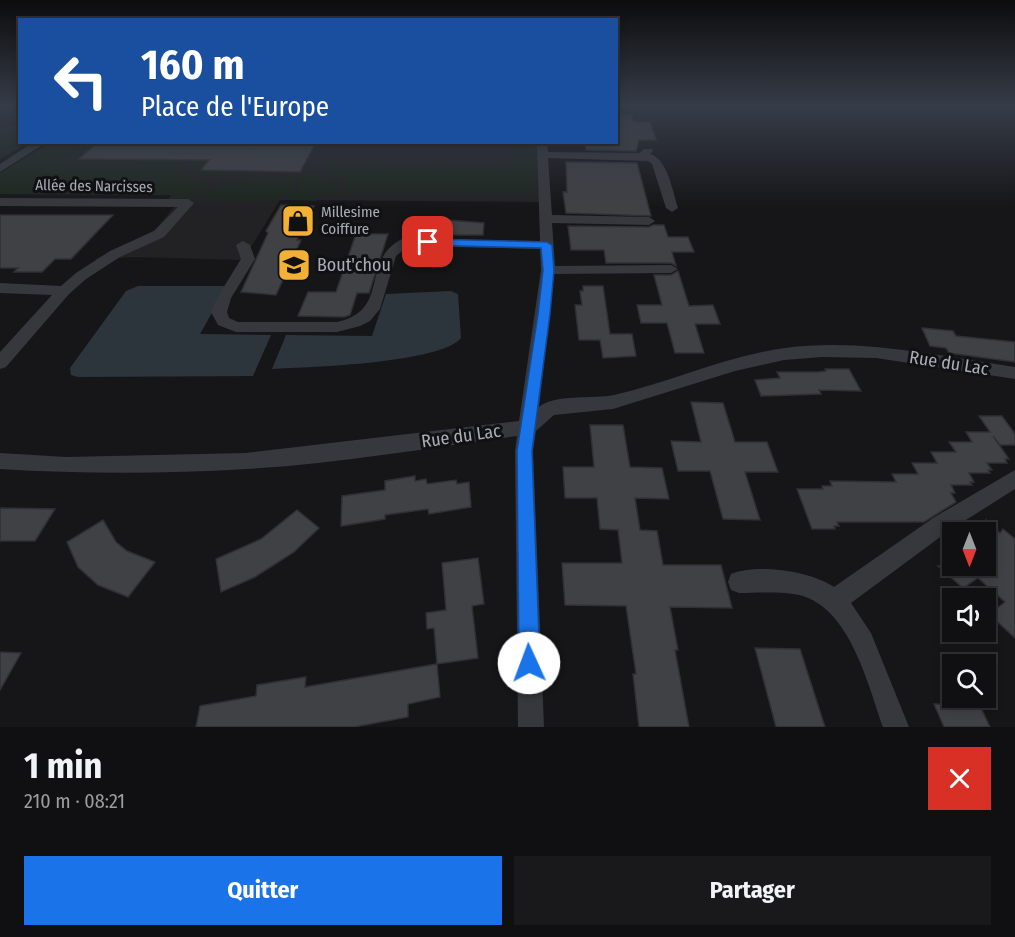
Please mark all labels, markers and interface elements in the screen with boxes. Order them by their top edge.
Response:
text: 160 m [141,40,244,90]
icon: left [42,42,120,120]
text: Place de l'Europe [141,91,329,123]
street label: Allée des Narcisses [35,176,153,196]
shop icon: Millesime Coiffure [280,203,316,239]
place label: Millesime Coiffure [321,203,380,238]
pin [402,216,453,267]
icon: arrive [411,225,444,258]
school or university icon: Bout'chou [276,247,312,283]
place label: Bout'chou [317,254,391,276]
street label: Rue du Lac [908,346,991,380]
street label: Rue du Lac [420,419,502,452]
north arrow [942,522,996,576]
map controls [942,522,996,708]
button: sound [942,588,996,642]
position arrow [497,631,561,695]
button: search [942,654,996,708]
text: 1 min [24,744,102,788]
button: close [928,747,991,810]
text: 210 m · 08:21 [24,789,125,813]
button: Quitter [24,856,502,925]
button: Partager [514,856,991,925]

